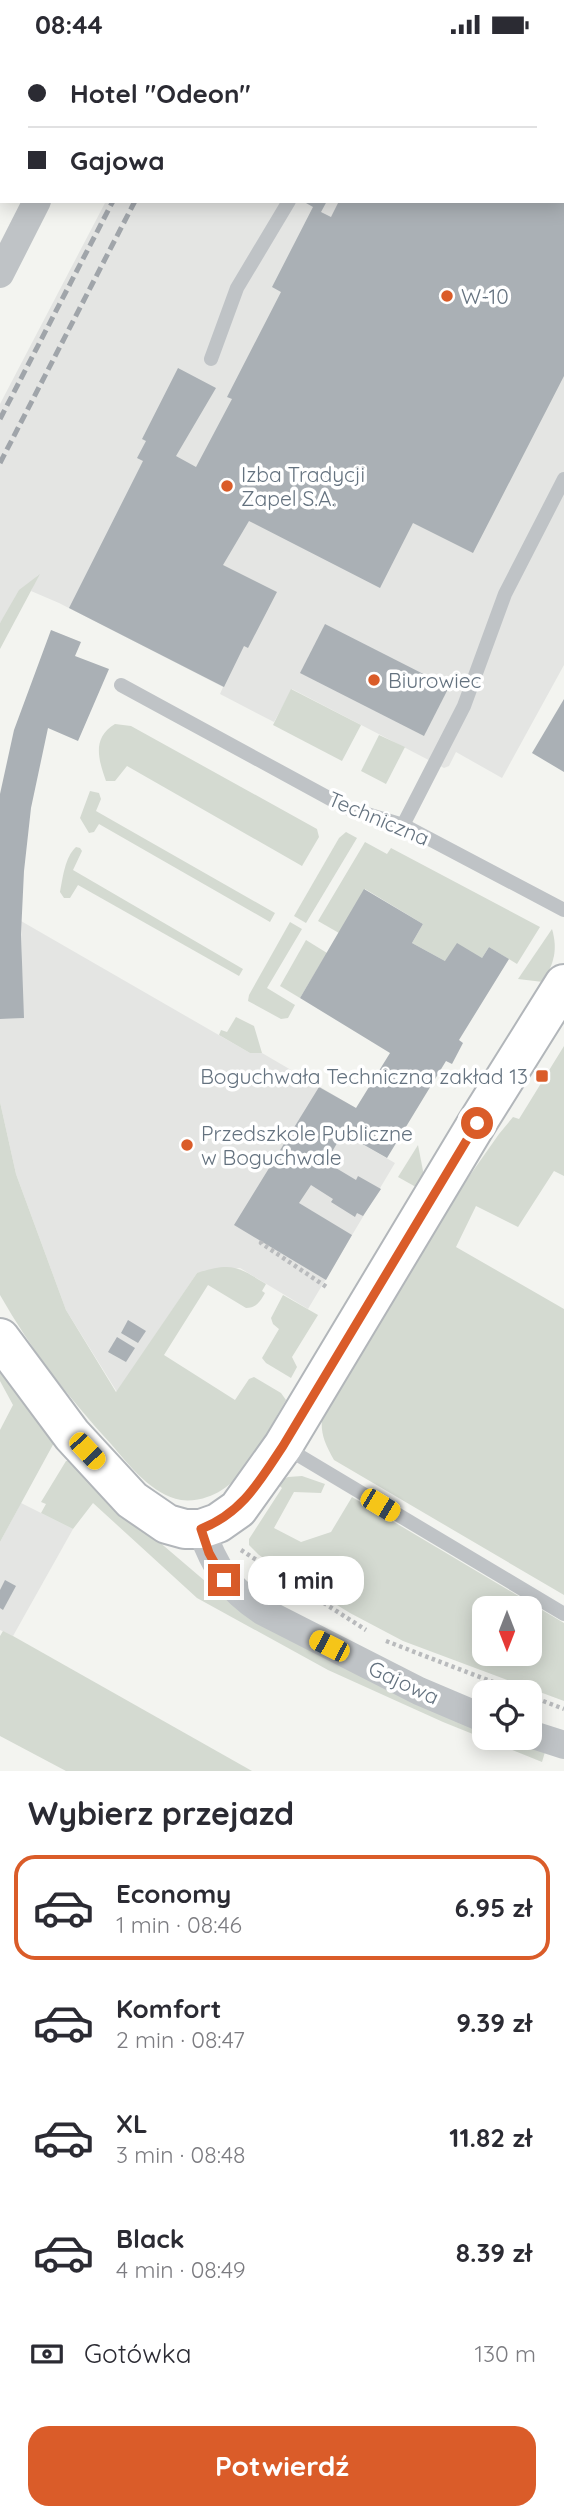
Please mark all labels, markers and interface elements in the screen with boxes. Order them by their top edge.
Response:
text: 08:44 [35,8,103,41]
text: Hotel "Odeon" [70,77,251,110]
text: Gajowa [70,144,165,177]
place label: W-10 [461,283,509,309]
marker: W-10 [439,288,455,304]
place label: Izba Tradycji Zapel S.A. [241,461,365,511]
marker: Izba Tradycji Zapel S.A. [219,478,235,494]
place label: Biurowiec [388,667,482,693]
marker: Biurowiec [366,672,382,688]
street label: Techniczna [325,785,433,851]
place label: Boguchwała Techniczna zakład 13 [200,1063,528,1089]
marker: Boguchwała Techniczna zakład 13 [534,1068,550,1084]
route start [461,1107,493,1139]
place label: Przedszkole Publiczne w Boguchwale [201,1120,413,1170]
marker: Przedszkole Publiczne w Boguchwale [179,1137,195,1153]
car [65,1428,110,1474]
car [357,1485,404,1525]
callout: 1 min [248,1555,364,1605]
route end [208,1564,240,1596]
text: 1 min [278,1566,334,1595]
north arrow [472,1596,542,1666]
map controls [472,1596,542,1750]
car [306,1627,353,1665]
street label: Gajowa [365,1654,443,1710]
button: locate [472,1680,542,1750]
text: Wybierz przejazd [28,1793,294,1833]
icon: car [32,1876,95,1939]
text: Economy [116,1877,231,1910]
text: 6.95 zł [455,1891,532,1924]
text: 1 min · 08:46 [116,1910,242,1939]
icon: car [32,1991,95,2054]
text: Komfort [116,1992,221,2025]
text: 9.39 zł [456,2006,532,2039]
text: 2 min · 08:47 [116,2025,245,2054]
icon: car [32,2106,95,2169]
text: XL [116,2107,148,2140]
text: 11.82 zł [449,2121,532,2154]
text: 3 min · 08:48 [116,2140,246,2169]
icon: car [32,2221,95,2284]
text: Black [116,2222,185,2255]
text: 8.39 zł [456,2236,532,2269]
text: 4 min · 08:49 [116,2255,246,2284]
icon: cash [28,2335,66,2373]
text: Gotówka [84,2337,191,2370]
text: 130 m [474,2339,536,2368]
button: Potwierdź [28,2426,536,2506]

